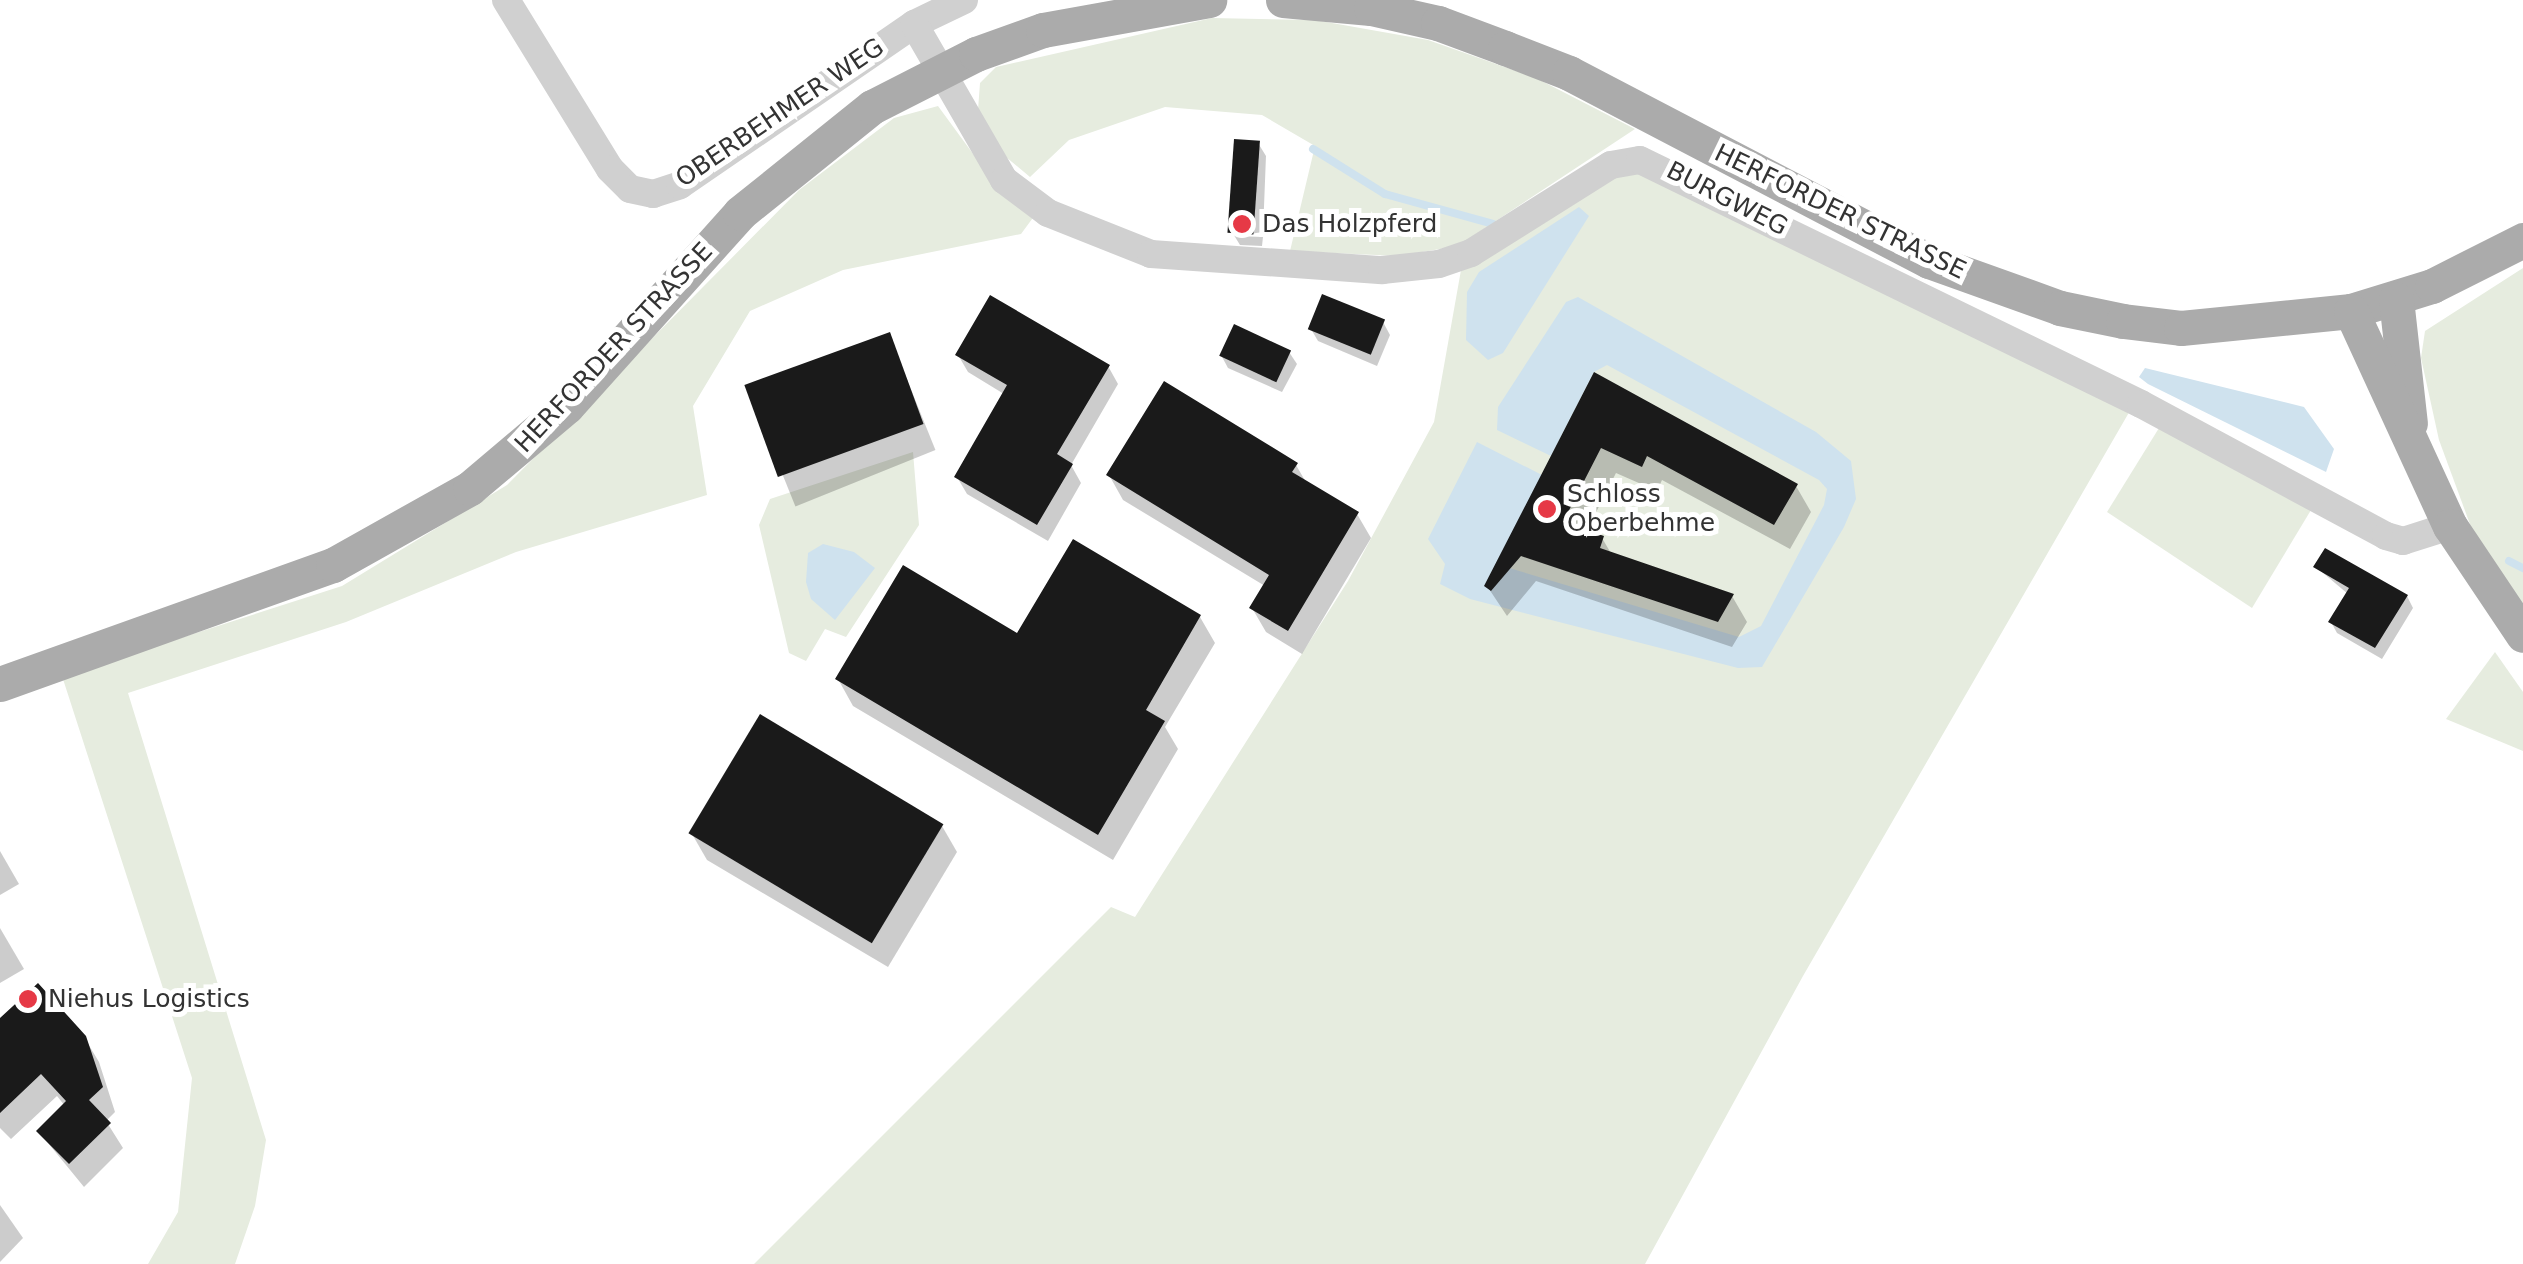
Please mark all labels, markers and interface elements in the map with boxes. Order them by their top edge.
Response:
street label: OBERBEHMER WEG [670,32,890,194]
street label: HERFORDER STRASSE [1709,138,1971,286]
street label: BURGWEG [1661,156,1793,242]
place label: Das Holzpferd [1262,209,1437,239]
marker: Das Holzpferd [1231,213,1253,235]
street label: HERFORDER STRASSE [509,237,719,459]
place label: Schloss Oberbehme [1567,480,1715,539]
marker: Schloss Oberbehme [1536,498,1558,520]
place label: Niehus Logistics [48,984,250,1014]
marker: Niehus Logistics [17,988,39,1010]

